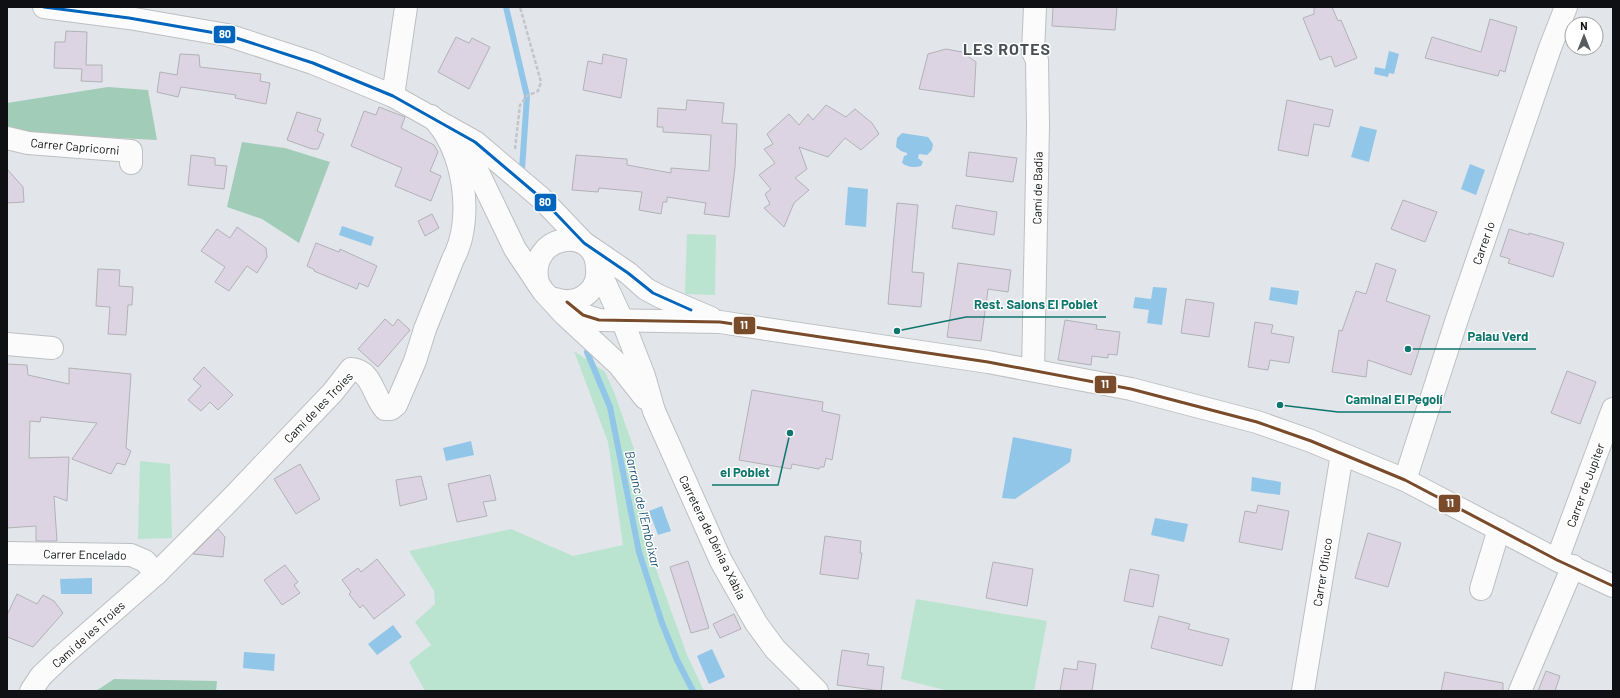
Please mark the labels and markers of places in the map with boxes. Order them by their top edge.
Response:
callout: Rest. Salons El Poblet [966,292,1106,317]
callout: Palau Verd [1460,324,1536,349]
callout: Caminal El Pegolí [1338,387,1451,412]
callout: el Poblet [712,460,778,485]

